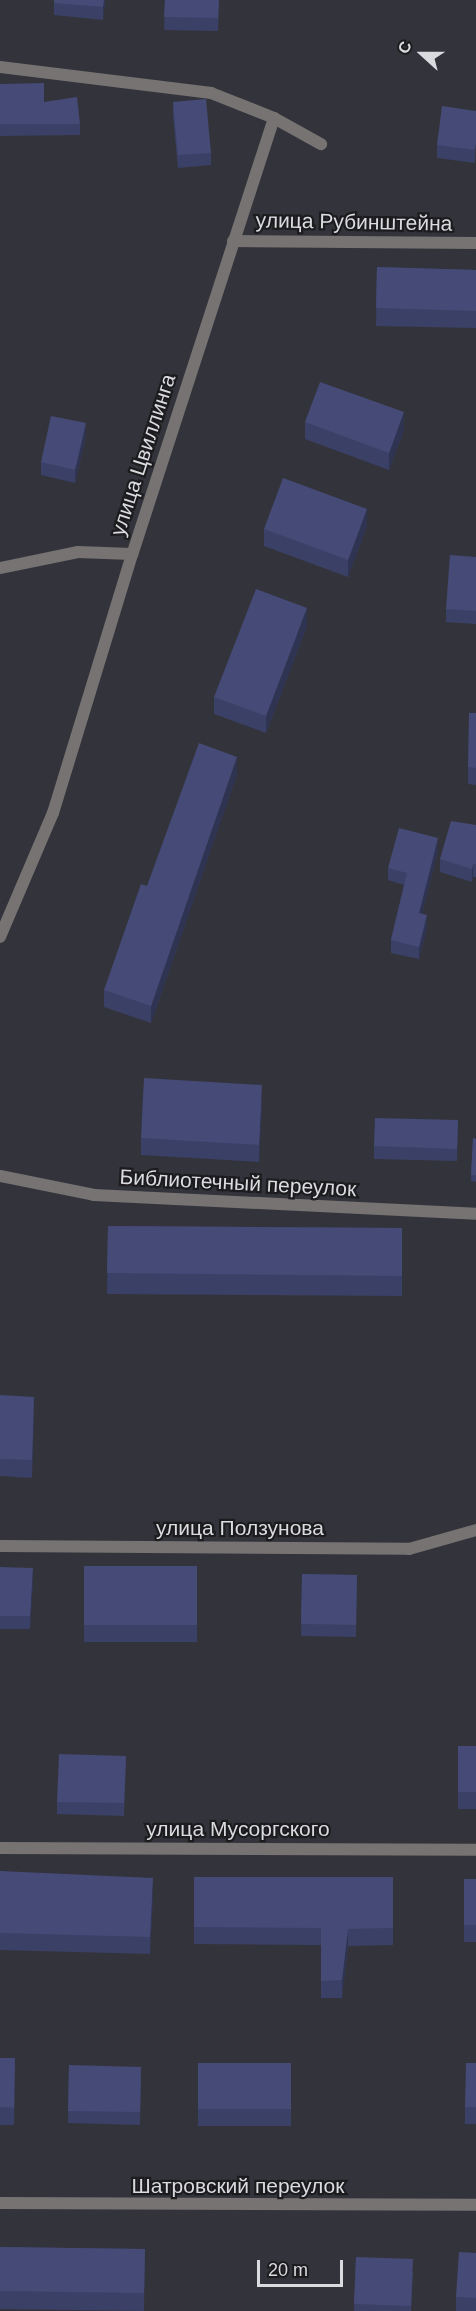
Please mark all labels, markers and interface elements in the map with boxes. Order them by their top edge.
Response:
north arrow [392,24,452,84]
text: С [395,39,415,56]
street label: улица Рубинштейна [256,208,452,236]
street label: улица Цвиллинга [105,371,181,539]
street label: Библиотечный переулок [119,1164,357,1202]
street label: улица Ползунова [156,1515,324,1541]
street label: улица Мусоргского [146,1816,330,1842]
street label: Шатровский переулок [132,2173,344,2199]
scale bar [260,2248,346,2286]
text: 20 m [268,2260,308,2280]

